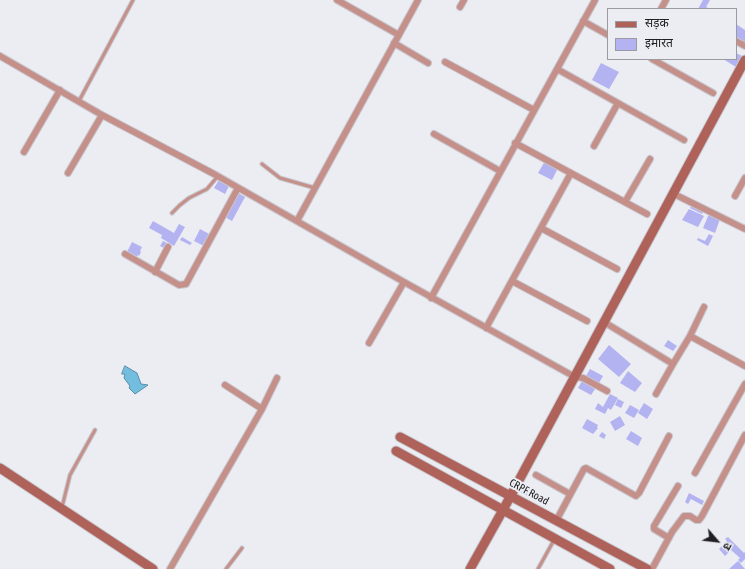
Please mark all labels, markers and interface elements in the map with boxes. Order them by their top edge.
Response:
legend [607,8,737,60]
text: सड़क [645,16,669,30]
text: इमारत [645,36,673,50]
street label: CRPF Road [507,476,551,508]
north arrow [697,521,737,561]
text: उ [721,541,734,552]

